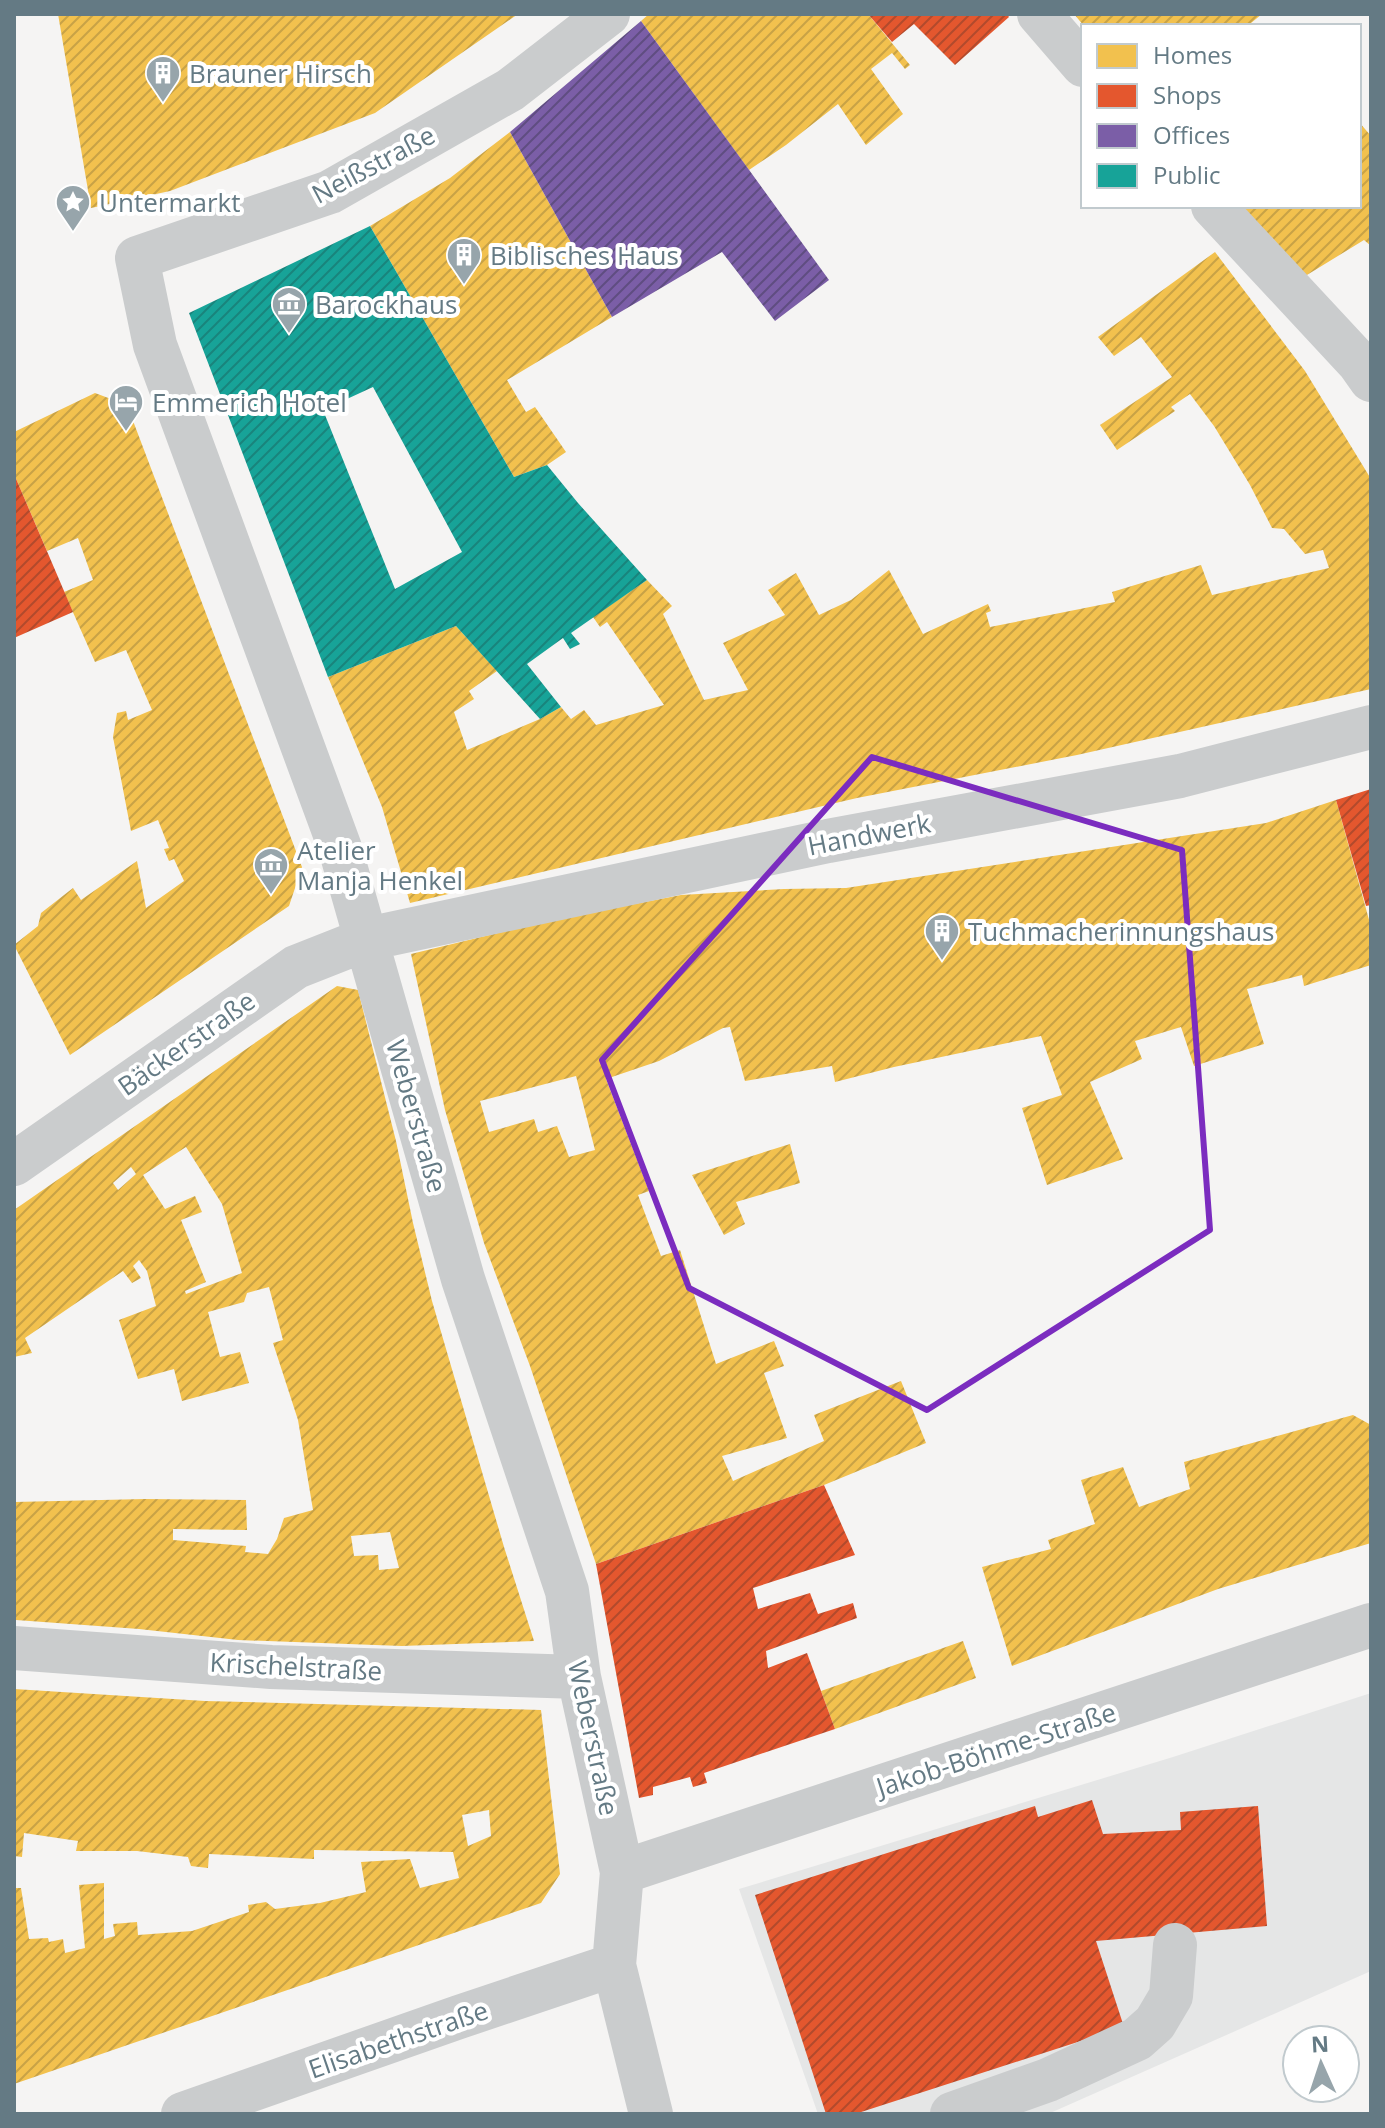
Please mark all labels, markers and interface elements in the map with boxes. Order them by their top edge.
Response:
legend [1081,24,1361,208]
text: Homes [1153,38,1232,71]
building icon: Brauner Hirsch [144,54,182,104]
place label: Brauner Hirsch [189,55,372,91]
text: Shops [1153,78,1221,111]
street label: Neißstraße [305,117,441,211]
text: Offices [1153,118,1230,151]
text: Public [1153,158,1220,191]
place icon: Untermarkt [54,183,92,233]
place label: Untermarkt [99,184,240,220]
building icon: Biblisches Haus [445,236,483,286]
place label: Biblisches Haus [490,237,679,273]
museum icon: Barockhaus [270,285,308,335]
place label: Barockhaus [315,286,457,322]
hotel icon: Emmerich Hotel [107,383,145,433]
place label: Emmerich Hotel [152,384,347,420]
street label: Handwerk [804,804,934,864]
place label: Atelier Manja Henkel [297,832,463,898]
museum icon: Atelier Manja Henkel [252,846,290,896]
building icon: Tuchmacherinnungshaus [923,912,961,962]
place label: Tuchmacherinnungshaus [968,913,1274,949]
street label: Bäckerstraße [110,982,262,1104]
street label: Weberstraße [378,1035,456,1197]
street label: Krischelstraße [209,1644,383,1688]
street label: Weberstraße [560,1657,628,1819]
street label: Jakob-Böhme-Straße [869,1693,1120,1806]
street label: Elisabethstraße [303,1991,493,2087]
north arrow [1281,2024,1361,2104]
text: N [1310,2028,1330,2058]

